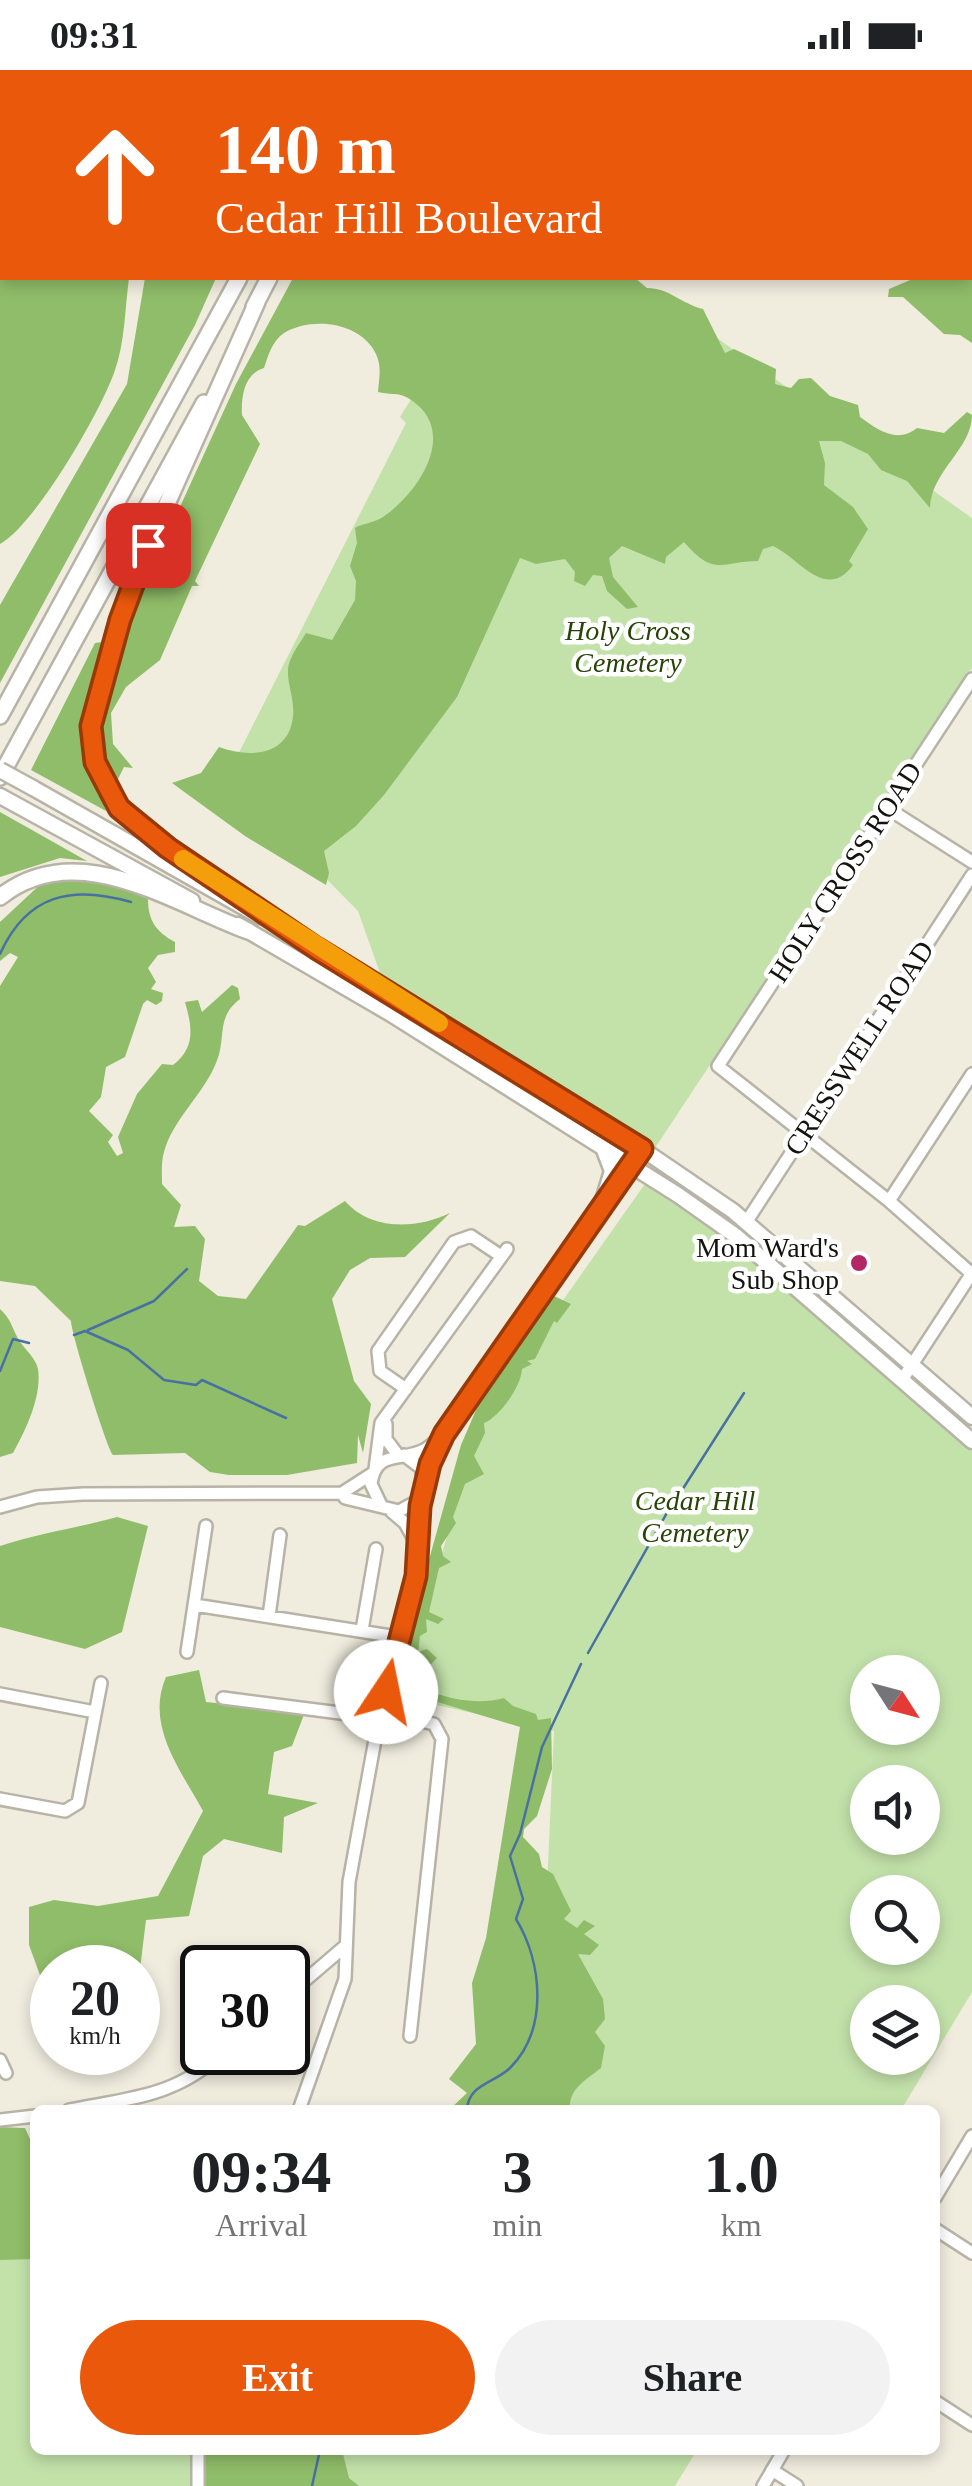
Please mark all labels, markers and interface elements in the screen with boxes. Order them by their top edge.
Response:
text: 09:31 [50,14,139,56]
icon: ahead [50,110,180,240]
text: 140 m [215,111,396,188]
text: Cedar Hill Boulevard [215,193,602,243]
pin [106,503,191,588]
icon: arrive [121,518,176,573]
park label: Holy Cross Cemetery [564,615,691,678]
street label: HOLY CROSS ROAD [762,756,928,988]
street label: CRESSWELL ROAD [778,935,940,1161]
place label: Mom Ward's Sub Shop [696,1232,839,1295]
marker: Mom Ward's Sub Shop [848,1252,870,1274]
park label: Cedar Hill Cemetery [635,1485,755,1548]
position arrow [334,1640,438,1744]
north arrow [850,1655,940,1745]
map controls [850,1655,940,2075]
button: sound [850,1765,940,1855]
button: search [850,1875,940,1965]
speed limit sign: 30 [180,1945,310,2075]
text: 20 [70,1970,120,2026]
button: layers [850,1985,940,2075]
text: km/h [69,2022,121,2049]
text: 09:34 [191,2139,331,2205]
text: 3 [502,2139,532,2205]
text: 1.0 [704,2139,779,2205]
text: Arrival [215,2207,307,2243]
text: min [493,2207,542,2243]
text: km [721,2207,762,2243]
button: Exit [80,2320,475,2435]
button: Share [495,2320,890,2435]

